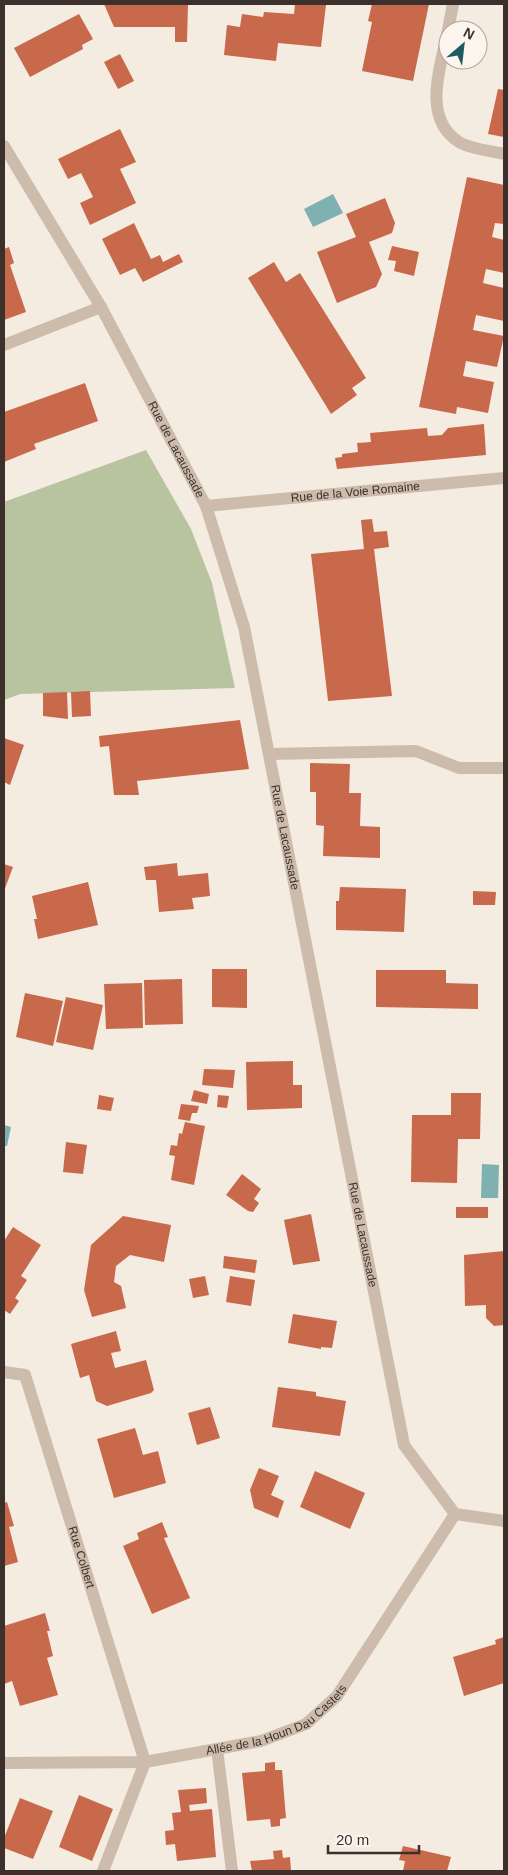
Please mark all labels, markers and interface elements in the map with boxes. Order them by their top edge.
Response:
north arrow [438,20,488,70]
text: N [461,24,477,43]
street label: Rue de Lacaussade [145,399,207,500]
street label: Rue de la Voie Romaine [290,479,421,505]
street label: Rue de Lacaussade [268,783,302,891]
street label: Rue de Lacaussade [346,1181,380,1289]
street label: Rue Colbert [65,1525,98,1591]
street label: Allée de la Houn Dau Castets [205,1682,349,1758]
scale bar [328,1822,419,1854]
text: 20 m [336,1831,369,1848]

